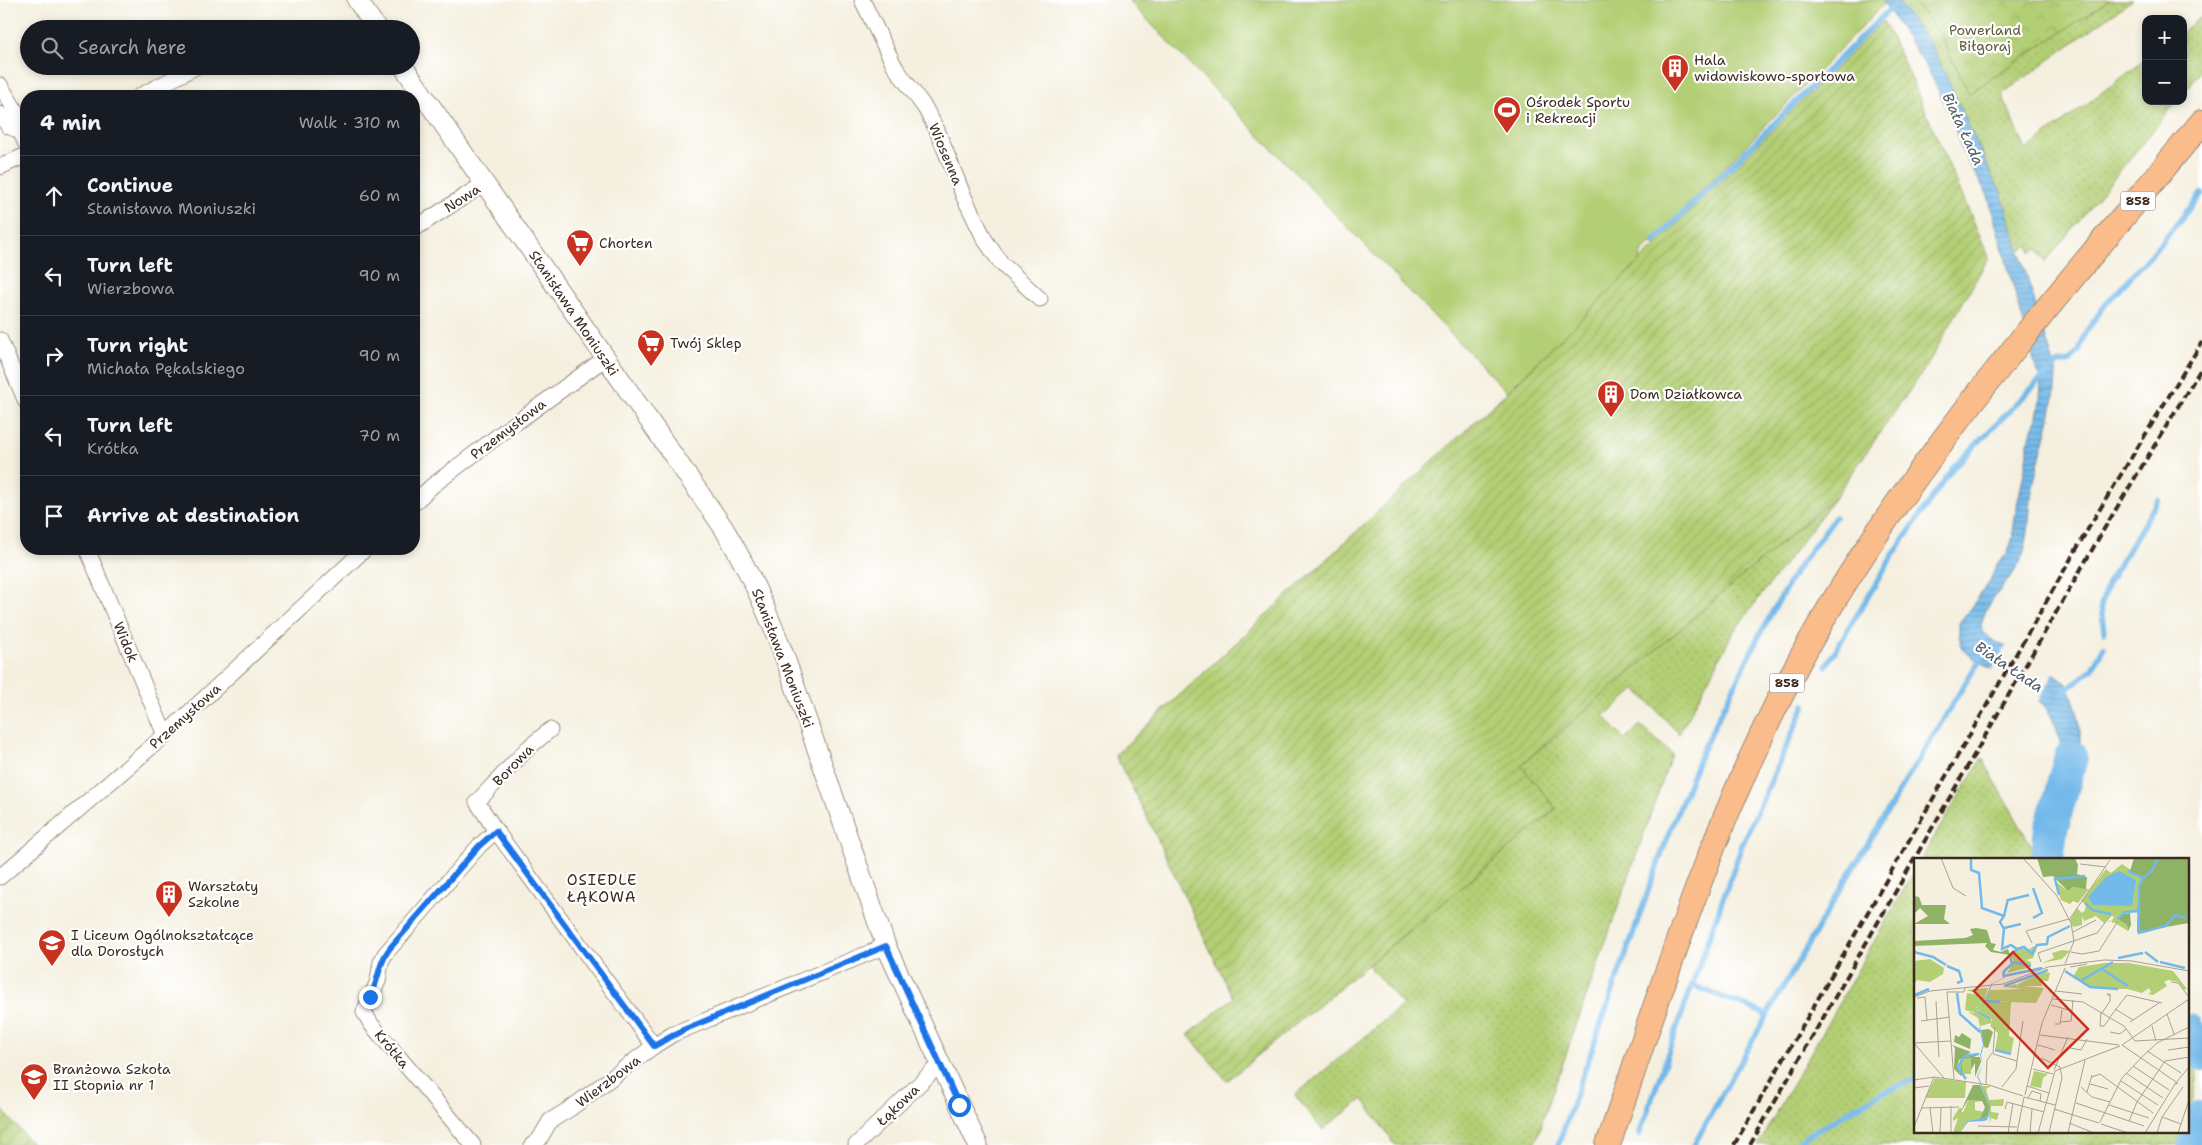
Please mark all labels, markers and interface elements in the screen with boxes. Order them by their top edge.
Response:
map controls [2142,15,2187,105]
button: + [2142,15,2187,60]
search box [20,20,420,75]
park label: Powerland Biłgoraj [1949,21,2021,55]
icon: search [38,34,66,62]
text: Search here [78,35,187,60]
place label: Hala widowiskowo-sportowa [1694,51,1855,85]
building icon: Hala widowiskowo-sportowa [1660,53,1690,92]
button: − [2142,60,2187,105]
water label: Biała Łada [1937,89,1989,169]
place label: Ośrodek Sportu i Rekreacji [1526,93,1630,127]
sports icon: Ośrodek Sportu i Rekreacji [1492,95,1522,134]
text: 4 min [40,109,101,137]
text: Walk · 310 m [299,112,400,133]
street label: Wiosenna [925,120,967,188]
text: Continue [87,173,173,198]
street label: Nowa [441,180,484,216]
icon: ahead [40,182,68,210]
text: 60 m [359,185,400,206]
road number: 858 [2120,192,2156,210]
text: Stanisława Moniuszki [87,198,256,219]
supermarket icon: Chorten [565,228,595,267]
place label: Chorten [599,234,653,252]
street label: Stanisława Moniuszki [525,247,623,379]
text: Turn left [87,253,173,278]
icon: left [40,262,68,290]
text: 90 m [359,265,400,286]
text: Wierzbowa [87,278,174,299]
supermarket icon: Twój Sklep [636,328,666,367]
text: Turn right [87,333,188,358]
place label: Twój Sklep [670,334,742,352]
icon: right [40,342,68,370]
text: 90 m [359,345,400,366]
text: Michała Pękalskiego [87,358,245,379]
building icon: Dom Działkowca [1596,379,1626,418]
place label: Dom Działkowca [1630,385,1742,403]
street label: Przemysłowa [467,395,550,463]
text: Turn left [87,413,173,438]
icon: left [40,422,68,450]
text: 70 m [359,425,400,446]
text: Krótka [87,438,138,459]
icon: arrive [40,502,68,530]
text: Arrive at destination [87,503,299,528]
street label: Stanisława Moniuszki [748,586,818,730]
street label: Widok [109,619,143,665]
water label: Biała Łada [1971,637,2047,697]
road number: 858 [1770,674,1804,692]
street label: Przemysłowa [145,679,225,753]
street label: Borowa [489,740,538,790]
inset map [1914,858,2190,1132]
district label: OSIEDLE ŁĄKOWA [566,870,637,907]
place label: Warsztaty Szkolne [188,877,258,911]
building icon: Warsztaty Szkolne [154,879,184,918]
place label: I Liceum Ogólnokształcące dla Dorosłych [71,926,254,960]
school or university icon: I Liceum Ogólnokształcące dla Dorosłych [37,928,67,967]
route end [359,986,382,1009]
street label: Krótka [371,1026,414,1072]
street label: Wierzbowa [572,1051,644,1111]
place label: Branżowa Szkoła II Stopnia nr 1 [53,1060,171,1094]
school or university icon: Branżowa Szkoła II Stopnia nr 1 [19,1062,49,1101]
street label: Łąkowa [872,1080,923,1130]
route start [948,1094,971,1117]

